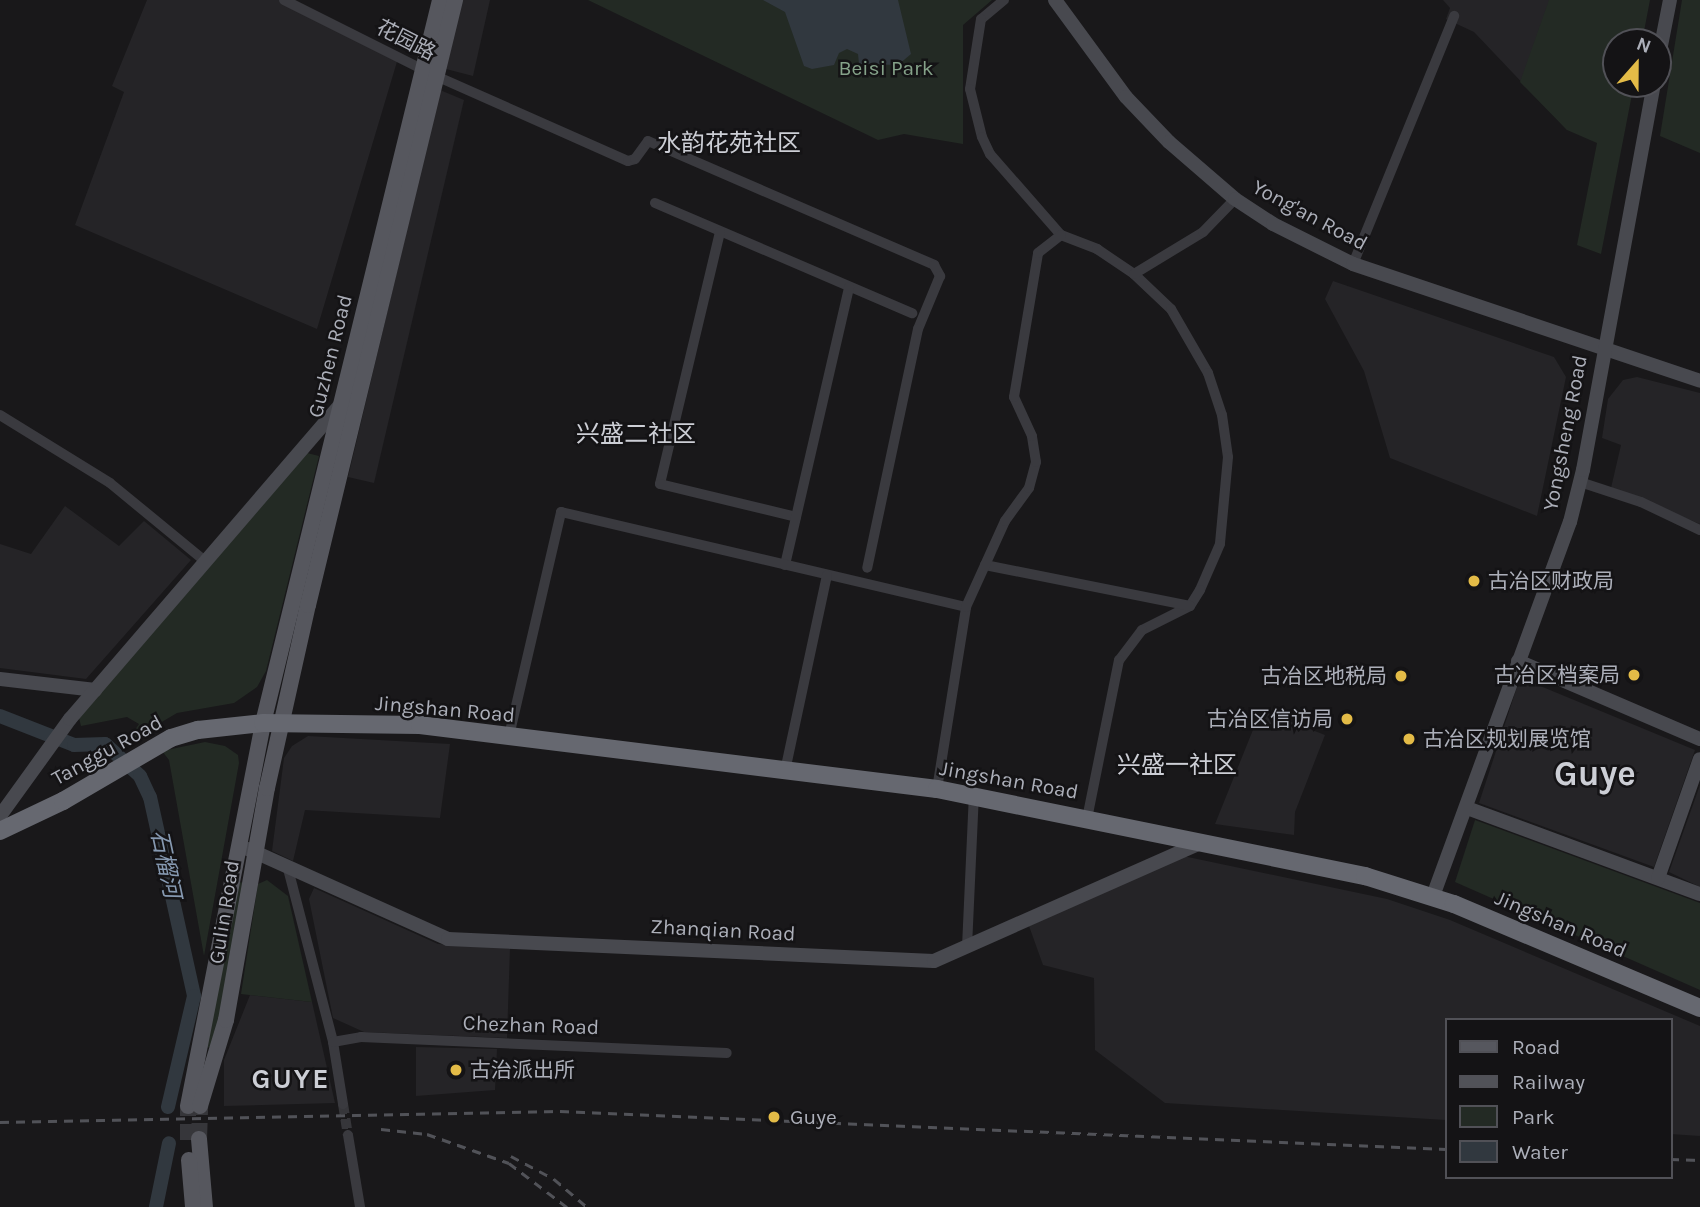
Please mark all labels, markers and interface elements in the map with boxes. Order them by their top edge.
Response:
street label: 花园路 [372,14,440,66]
north arrow [1602,28,1672,98]
text: N [1634,33,1654,58]
park label: Beisi Park [839,55,933,81]
district label: 水韵花苑社区 [657,130,801,158]
street label: Yong'an Road [1248,174,1372,256]
street label: Guzhen Road [303,292,357,420]
street label: Yongsheng Road [1538,353,1592,513]
district label: 兴盛二社区 [576,421,696,449]
place label: 古冶区财政局 [1488,568,1614,594]
marker: 古冶区财政局 [1466,573,1482,589]
place label: 古冶区档案局 [1494,662,1620,688]
place label: 古冶区地税局 [1261,663,1387,689]
marker: 古冶区档案局 [1626,667,1642,683]
marker: 古冶区地税局 [1393,668,1409,684]
street label: Jingshan Road [374,690,516,728]
place label: 古冶区信访局 [1207,706,1333,732]
street label: Tanggu Road [47,709,167,791]
marker: 古冶区信访局 [1339,711,1355,727]
place label: 古冶区规划展览馆 [1423,726,1591,752]
marker: 古冶区规划展览馆 [1401,731,1417,747]
district label: 兴盛一社区 [1117,752,1237,780]
district label: Guye [1554,753,1636,795]
street label: Jingshan Road [938,755,1080,805]
water label: 石榴河 [144,827,186,901]
street label: Gulin Road [203,858,245,966]
street label: Jingshan Road [1491,885,1631,963]
street label: Zhanqian Road [650,914,796,946]
street label: Chezhan Road [462,1010,600,1040]
legend [1444,1018,1672,1179]
text: Road [1512,1035,1560,1059]
place label: 古治派出所 [470,1057,575,1083]
district label: GUYE [252,1062,330,1096]
marker: 古治派出所 [448,1062,464,1078]
text: Railway [1512,1070,1585,1094]
place label: Guye [790,1104,837,1130]
text: Park [1512,1105,1555,1129]
marker: Guye [764,1107,784,1127]
text: Water [1512,1140,1568,1164]

